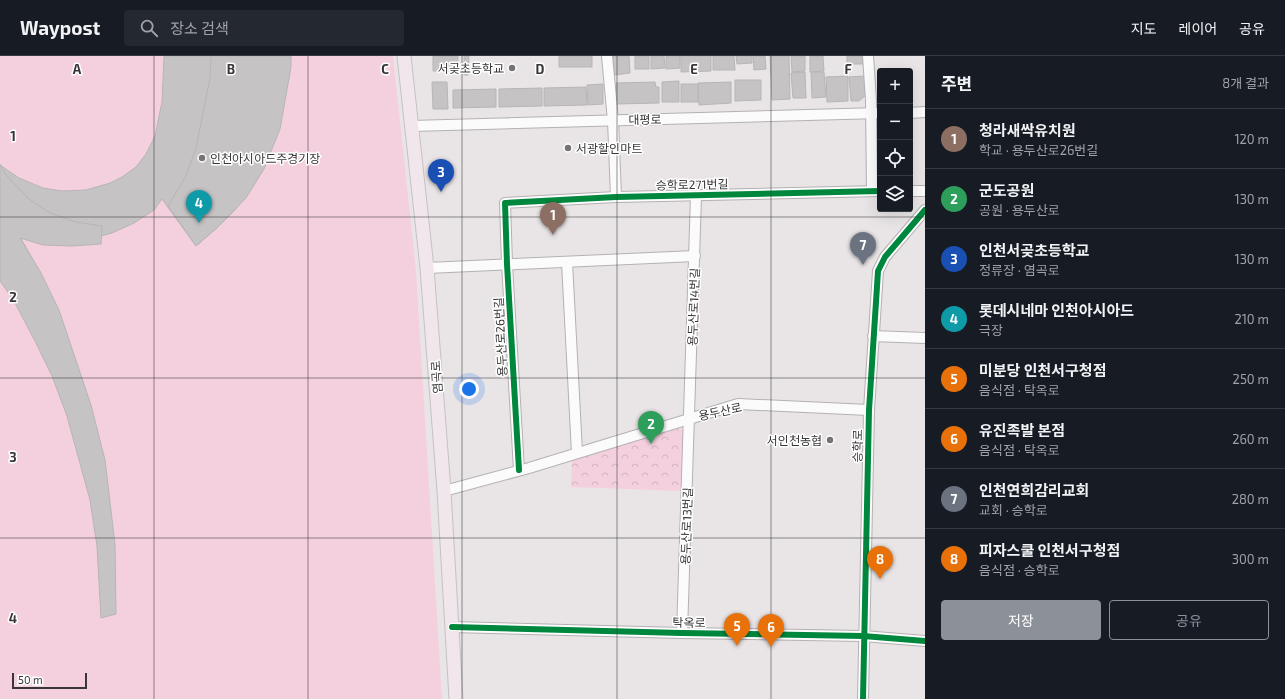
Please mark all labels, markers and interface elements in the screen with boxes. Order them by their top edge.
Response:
search box [124,10,404,46]
text: Waypost [20,16,100,39]
icon: search [138,17,160,39]
text: 장소 검색 [170,19,229,37]
text: 지도 [1131,20,1157,37]
text: 레이어 [1179,20,1217,37]
text: 공유 [1239,20,1265,37]
text: A [73,61,82,77]
text: B [227,61,235,77]
text: C [381,61,389,77]
place label: 서곶초등학교 [438,61,504,75]
text: D [536,61,545,77]
text: E [690,61,698,77]
text: F [844,61,852,77]
marker: 서곶초등학교 [507,63,517,73]
map controls [877,68,913,212]
button: + [877,68,913,104]
text: 주변 [941,73,972,93]
text: 8개 결과 [1222,75,1269,91]
button: − [877,104,913,140]
street label: 대평로 [628,112,662,126]
text: 청라새싹유치원 [979,121,1076,139]
text: 1 [10,128,16,144]
text: 1 [951,131,957,147]
text: 120 m [1234,131,1269,147]
button: locate [877,140,913,176]
place label: 서광할인마트 [576,141,642,155]
text: 학교 · 용두산로26번길 [979,142,1098,158]
marker: 서광할인마트 [563,143,573,153]
place label: 인천아시아드주경기장 [210,151,320,165]
marker: 인천아시아드주경기장 [197,153,207,163]
pin: 3 [428,159,454,192]
street label: 승학로271번길 [655,176,729,192]
button: layers [877,176,913,212]
text: 군도공원 [979,181,1034,199]
pin: 4 [186,190,212,223]
text: 2 [950,191,958,207]
text: 130 m [1234,191,1269,207]
pin: 1 [540,202,566,235]
text: 공원 · 용두산로 [979,202,1060,218]
pin: 7 [850,232,876,265]
text: 인천서곶초등학교 [979,241,1089,259]
text: 3 [950,251,958,267]
text: 130 m [1234,251,1269,267]
text: 정류장 · 염곡로 [979,262,1060,278]
street label: 용두산로14번길 [685,268,701,346]
text: 2 [9,289,17,305]
street label: 용두산로26번길 [491,297,509,377]
text: 롯데시네마 인천아시아드 [979,301,1134,319]
text: 4 [950,311,958,327]
text: 210 m [1234,311,1269,327]
text: 극장 [979,322,1003,338]
street label: 염곡로 [428,360,444,394]
text: 미분당 인천서구청점 [979,361,1106,379]
text: 5 [950,371,958,387]
text: 250 m [1233,371,1269,387]
your location [459,379,479,399]
text: 음식점 · 탁옥로 [979,382,1060,398]
street label: 용두산로 [697,400,743,422]
pin: 2 [638,411,664,444]
text: 유진족발 본점 [979,421,1065,439]
street label: 승학로 [850,429,864,463]
text: 6 [950,431,958,447]
text: 260 m [1232,431,1269,447]
place label: 서인천농협 [767,433,822,447]
marker: 서인천농협 [825,435,835,445]
text: 음식점 · 탁옥로 [979,442,1060,458]
text: 3 [9,449,17,465]
text: 인천연희감리교회 [979,481,1089,499]
street label: 용두산로13번길 [678,487,694,565]
text: 7 [951,491,957,507]
text: 280 m [1232,491,1269,507]
text: 교회 · 승학로 [979,502,1048,518]
text: 피자스쿨 인천서구청점 [979,541,1120,559]
pin: 8 [867,546,893,579]
text: 8 [950,551,958,567]
text: 300 m [1232,551,1269,567]
text: 음식점 · 승학로 [979,562,1060,578]
button: 저장 [941,600,1101,640]
button: 공유 [1109,600,1269,640]
text: 4 [9,610,17,626]
pin: 5 [724,613,750,646]
pin: 6 [758,614,784,647]
street label: 탁옥로 [672,615,706,629]
scale bar [12,671,87,690]
text: 50 m [18,673,43,686]

